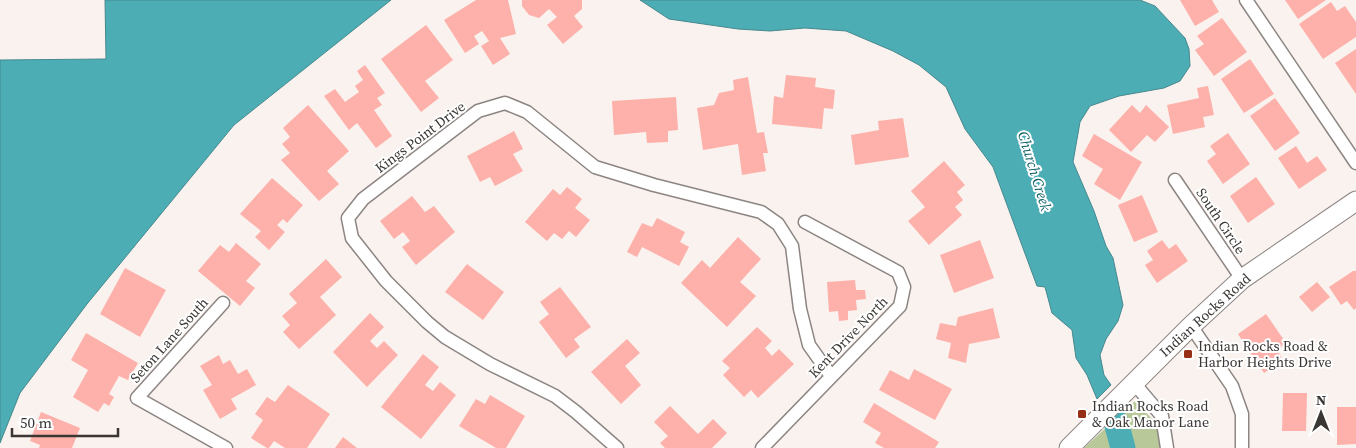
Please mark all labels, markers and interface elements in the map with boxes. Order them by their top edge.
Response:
street label: Kings Point Drive [371,96,469,178]
water label: Church Creek [1013,129,1057,214]
street label: South Circle [1191,184,1251,258]
street label: Indian Rocks Road [1155,269,1255,361]
street label: Kent Drive North [804,292,892,382]
street label: Seton Lane South [125,293,213,387]
place label: Indian Rocks Road & Harbor Heights Drive [1198,336,1332,372]
marker: Indian Rocks Road & Harbor Heights Drive [1182,348,1194,360]
north arrow [1296,388,1346,438]
text: N [1316,390,1326,410]
place label: Indian Rocks Road & Oak Manor Lane [1092,396,1209,432]
scale bar [12,406,119,438]
marker: Indian Rocks Road & Oak Manor Lane [1076,408,1088,420]
text: 50 m [20,412,52,433]

